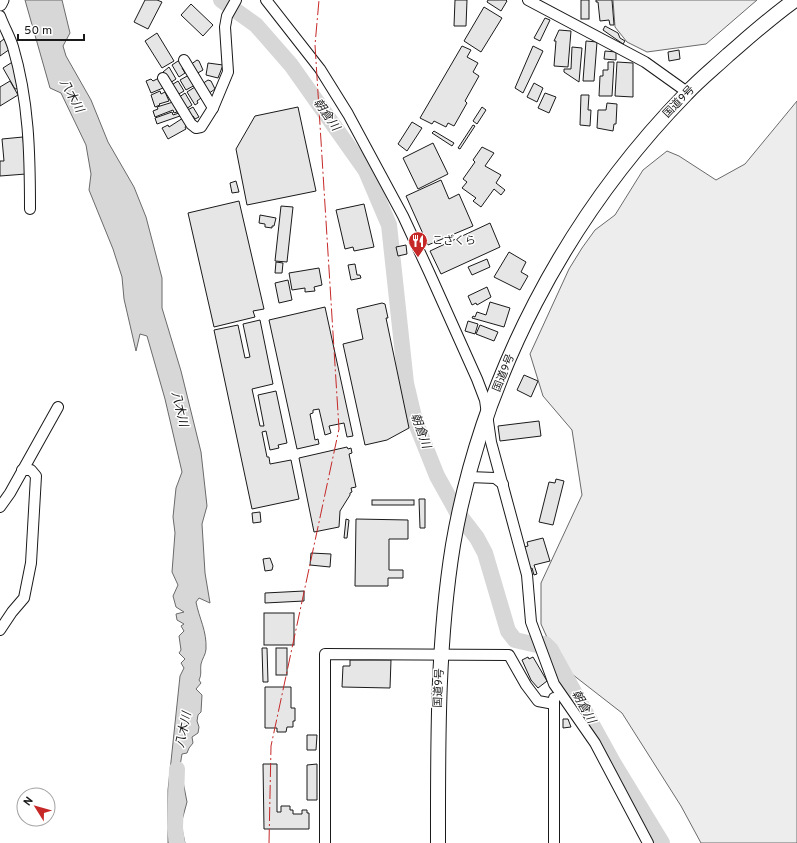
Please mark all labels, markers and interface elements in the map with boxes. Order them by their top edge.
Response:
scale bar [18,16,84,42]
text: 50 m [24,23,52,39]
water label: 八木川 [55,76,88,117]
street label: 国道9号 [660,83,698,121]
water label: 朝倉川 [309,96,344,136]
restaurant icon: こざくら [407,230,429,258]
place label: こざくら [432,234,476,248]
street label: 国道9号 [490,352,518,394]
water label: 八木川 [167,390,191,430]
water label: 朝倉川 [406,411,434,453]
street label: 国道9号 [431,668,447,708]
water label: 朝倉川 [567,687,600,728]
water label: 八木川 [172,709,196,749]
north arrow [16,787,56,827]
text: N [21,794,37,809]

